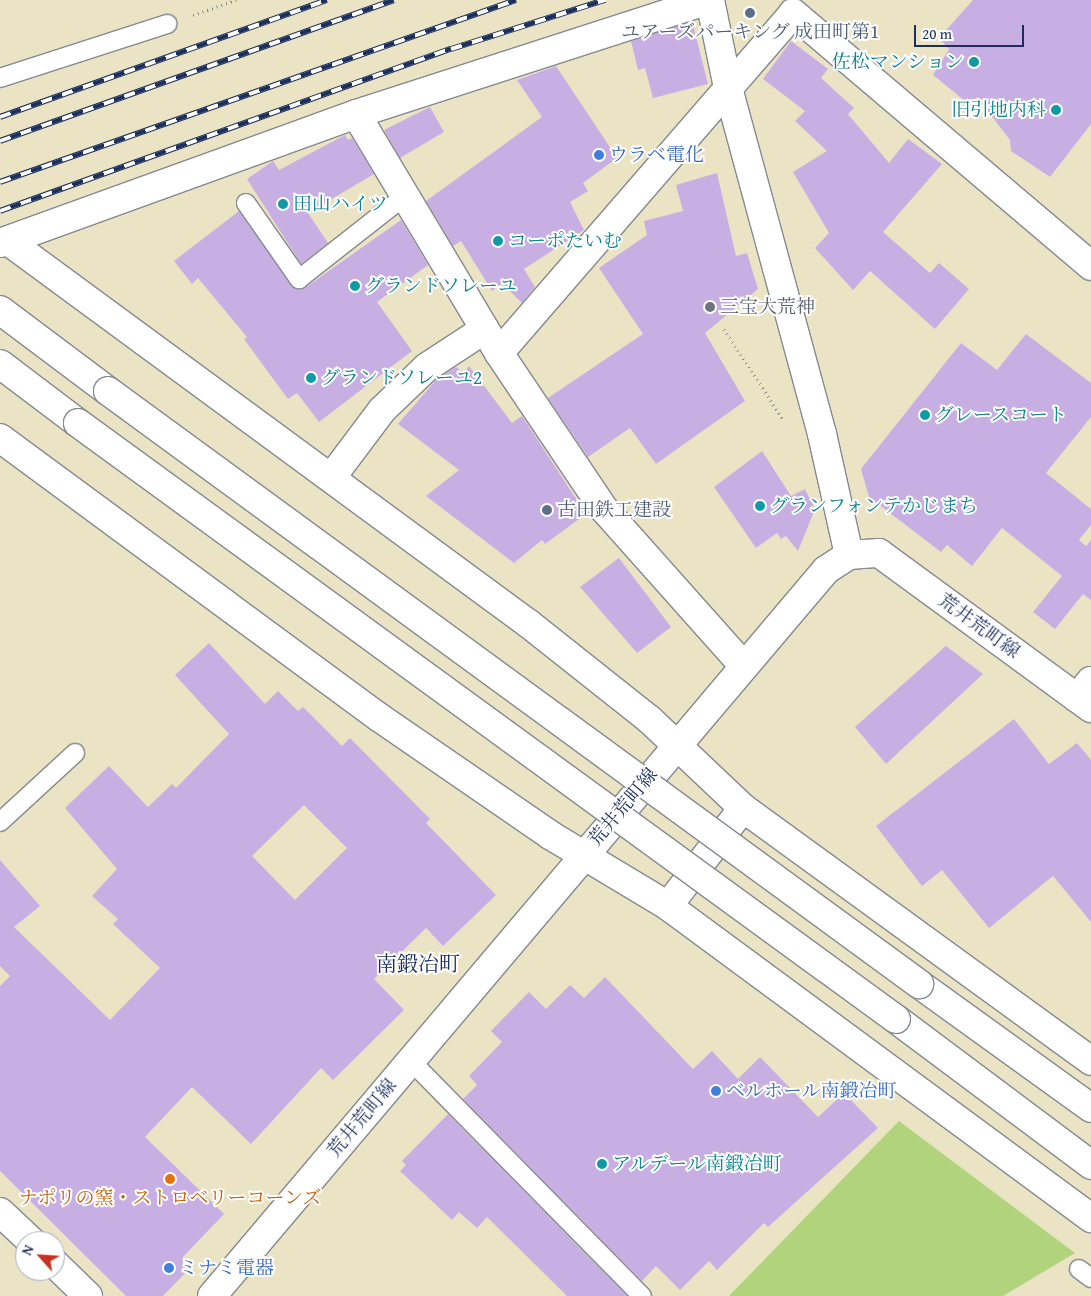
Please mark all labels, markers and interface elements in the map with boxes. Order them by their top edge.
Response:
marker: ユアーズパーキング 成田町第1 [744,7,756,19]
scale bar [916,15,1026,47]
place label: ユアーズパーキング 成田町第1 [620,21,880,43]
text: 20 m [922,23,952,44]
place label: 佐松マンション [831,51,964,73]
marker: 佐松マンション [968,56,980,68]
place label: 旧引地内科 [951,99,1046,121]
marker: 旧引地内科 [1050,104,1062,116]
place label: ウラベ電化 [609,144,704,166]
marker: ウラベ電化 [593,149,605,161]
place label: 田山ハイツ [293,193,388,215]
marker: 田山ハイツ [277,198,289,210]
place label: コーポたいむ [508,230,622,252]
marker: コーポたいむ [492,235,504,247]
place label: グランドソレーユ [365,275,517,297]
marker: グランドソレーユ [349,280,361,292]
place label: 三宝大荒神 [720,296,815,318]
marker: 三宝大荒神 [704,301,716,313]
place label: グランドソレーユ2 [321,367,482,389]
marker: グランドソレーユ2 [305,372,317,384]
place label: グレースコート [935,404,1068,426]
marker: グレースコート [919,409,931,421]
place label: グランフォンテかじまち [770,495,979,517]
place label: 古田鉄工建設 [557,499,671,521]
marker: グランフォンテかじまち [754,500,766,512]
marker: 古田鉄工建設 [541,504,553,516]
street label: 荒井荒町線 [934,589,1024,663]
street label: 荒井荒町線 [584,763,662,851]
district label: 南鍛冶町 [376,951,460,977]
street label: 荒井荒町線 [323,1074,401,1162]
place label: ベルホール南鍛冶町 [726,1080,897,1102]
marker: ベルホール南鍛冶町 [710,1085,722,1097]
place label: アルデール南鍛冶町 [612,1153,783,1175]
marker: アルデール南鍛冶町 [596,1158,608,1170]
marker: ナポリの窯・ストロベリーコーンズ [164,1173,176,1185]
place label: ナポリの窯・ストロベリーコーンズ [18,1187,322,1209]
north arrow [15,1231,65,1281]
text: N [16,1241,38,1258]
place label: ミナミ電器 [179,1257,274,1279]
marker: ミナミ電器 [163,1262,175,1274]

